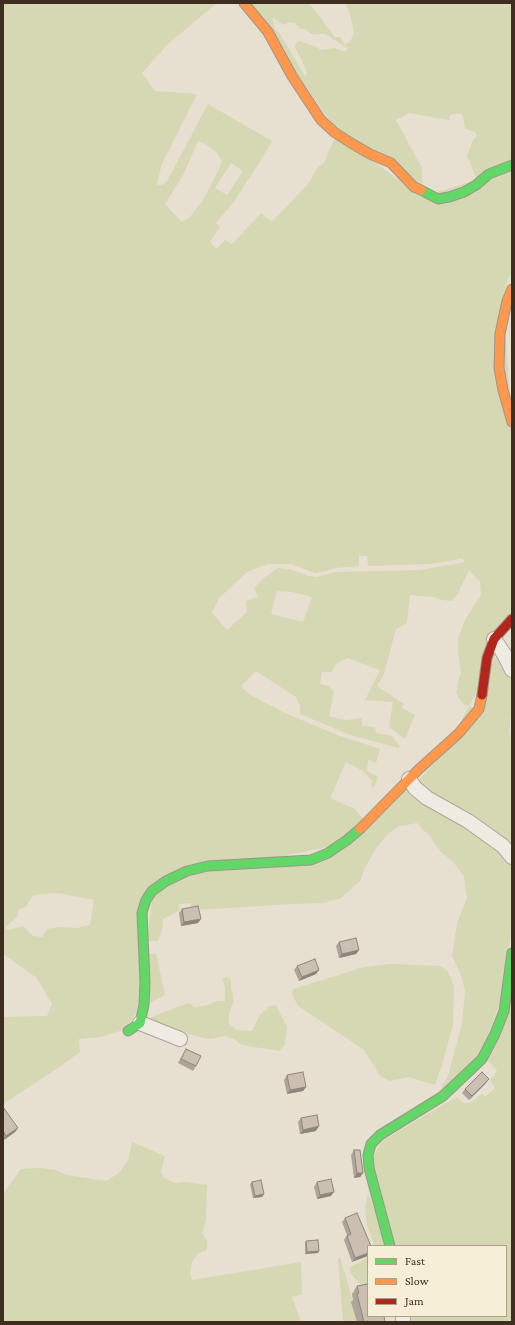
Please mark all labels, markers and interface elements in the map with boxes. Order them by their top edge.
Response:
legend [367,1245,507,1317]
text: Fast [405,1254,425,1268]
text: Slow [405,1274,429,1288]
text: Jam [405,1294,424,1308]

